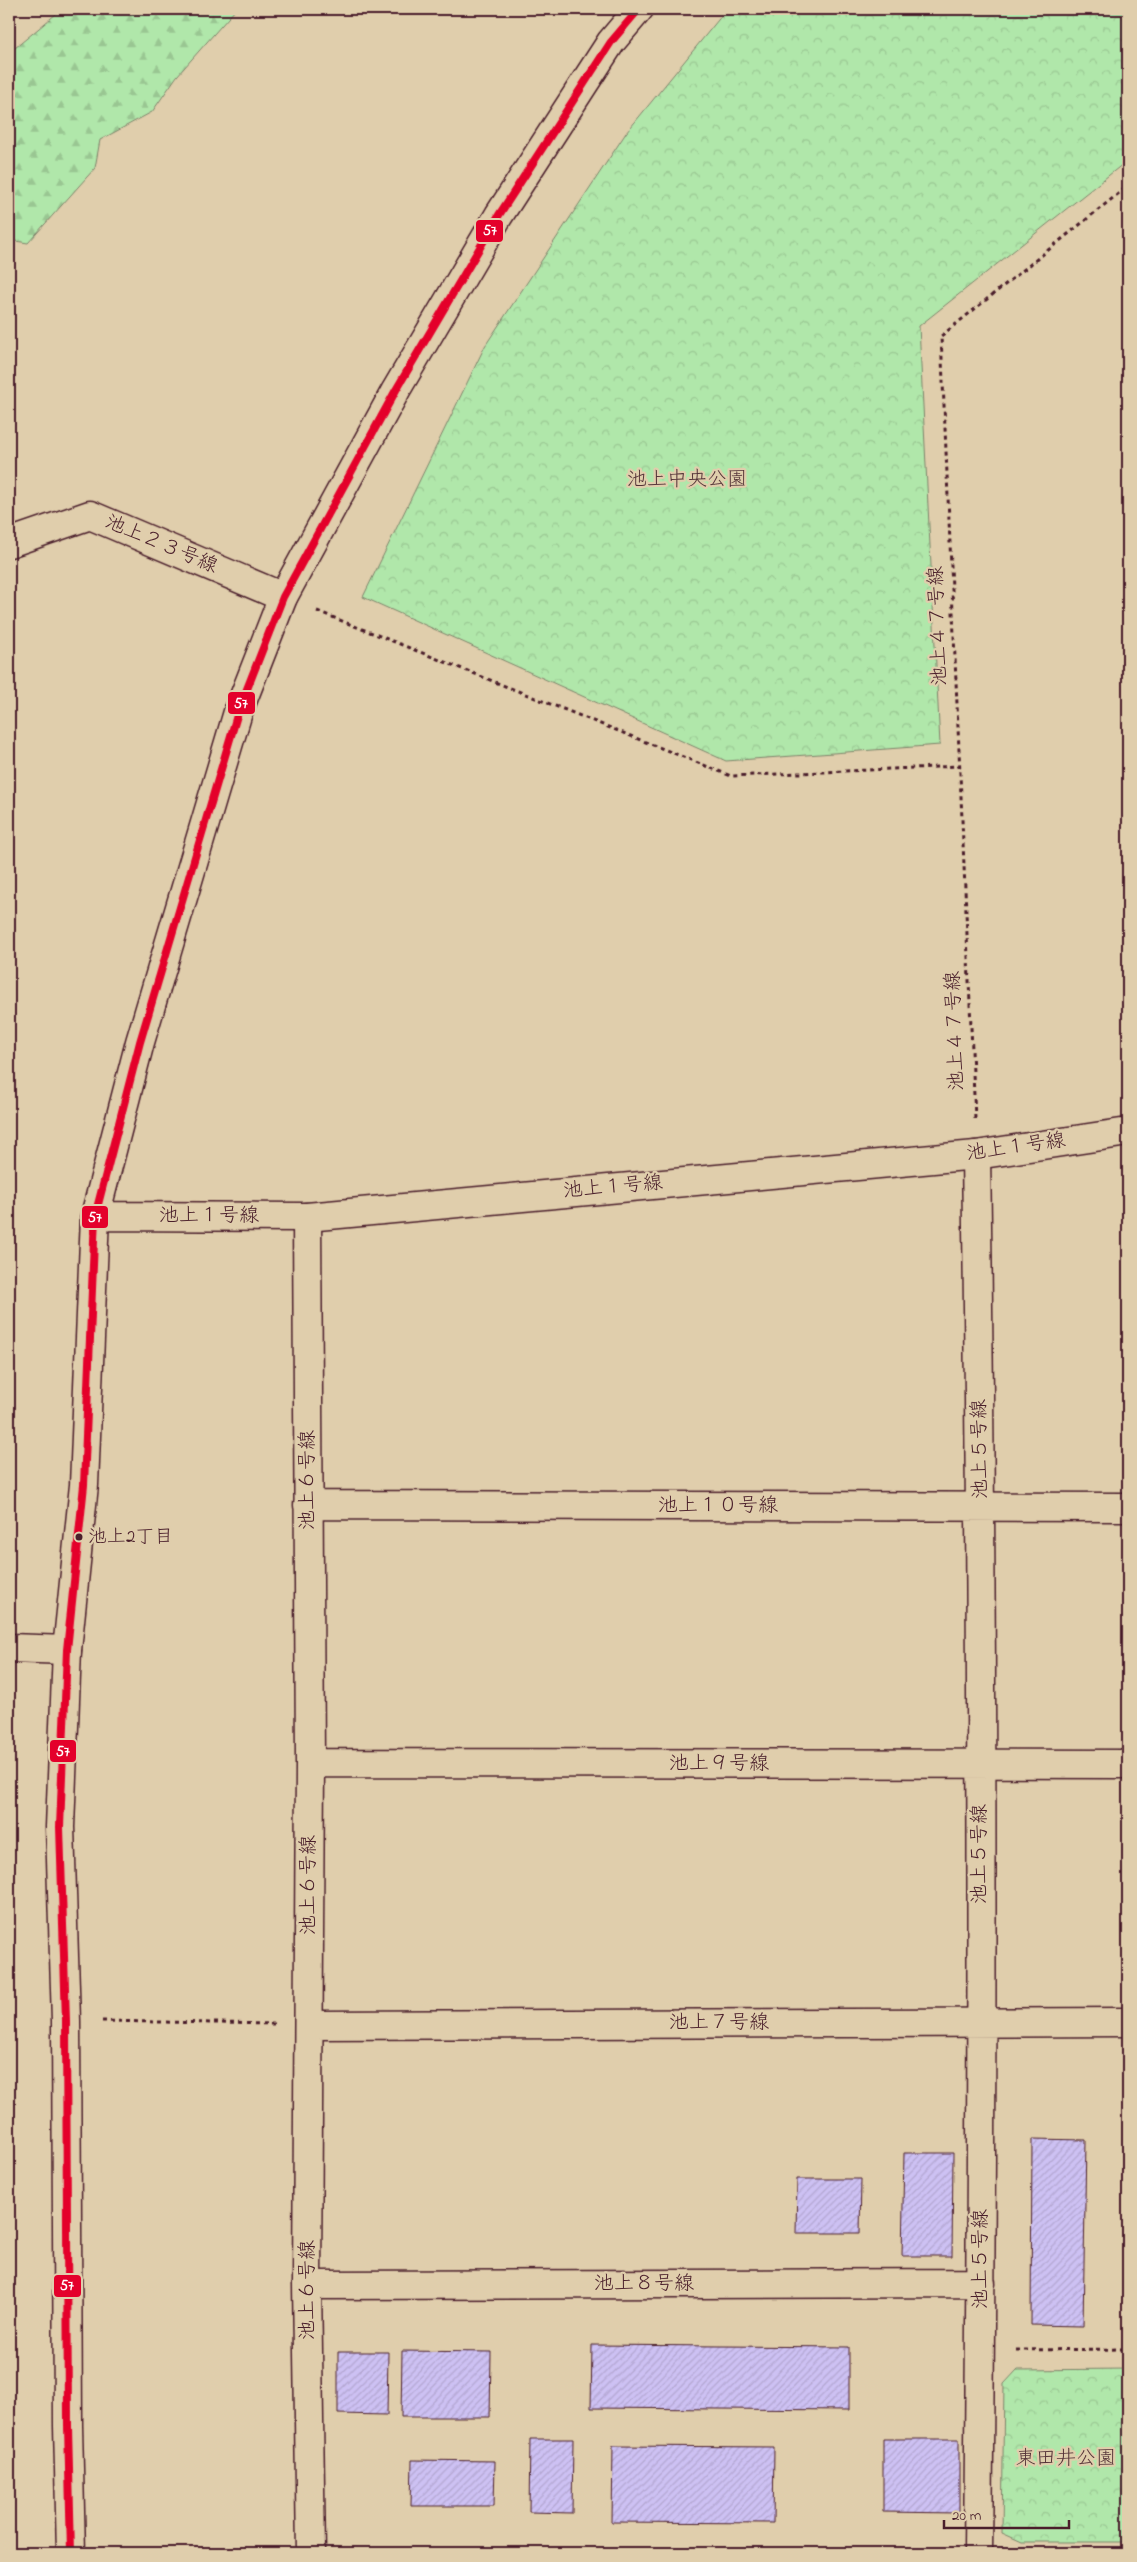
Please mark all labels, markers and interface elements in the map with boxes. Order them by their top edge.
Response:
line badge: 57 [475,219,504,243]
text: 57 [483,221,497,242]
park label: 池上中央公園 [627,466,747,495]
street label: 池上２３号線 [100,508,222,582]
street label: 池上４７号線 [922,566,956,686]
line badge: 57 [227,691,256,715]
text: 57 [234,694,248,715]
street label: 池上４７号線 [939,971,973,1091]
street label: 池上１号線 [964,1127,1068,1169]
street label: 池上１号線 [562,1169,664,1207]
street label: 池上１号線 [159,1202,259,1231]
line badge: 57 [81,1205,109,1229]
text: 57 [88,1208,102,1229]
street label: 池上５号線 [966,1399,996,1499]
street label: 池上６号線 [294,1430,323,1530]
street label: 池上１０号線 [658,1492,778,1521]
place label: 池上2丁目 [88,1524,173,1551]
marker: 池上2丁目 [74,1532,84,1542]
line badge: 57 [49,1739,77,1763]
text: 57 [56,1742,70,1763]
street label: 池上９号線 [669,1750,769,1779]
street label: 池上５号線 [966,1804,995,1904]
street label: 池上６号線 [295,1835,324,1935]
street label: 池上７号線 [669,2009,769,2038]
street label: 池上５号線 [967,2209,996,2309]
street label: 池上６号線 [294,2240,323,2340]
street label: 池上８号線 [594,2270,694,2299]
line badge: 57 [53,2274,82,2298]
text: 57 [60,2276,74,2297]
park label: 東田井公園 [1016,2445,1116,2474]
scale bar [944,2497,1070,2529]
text: 20 m [952,2505,982,2527]

